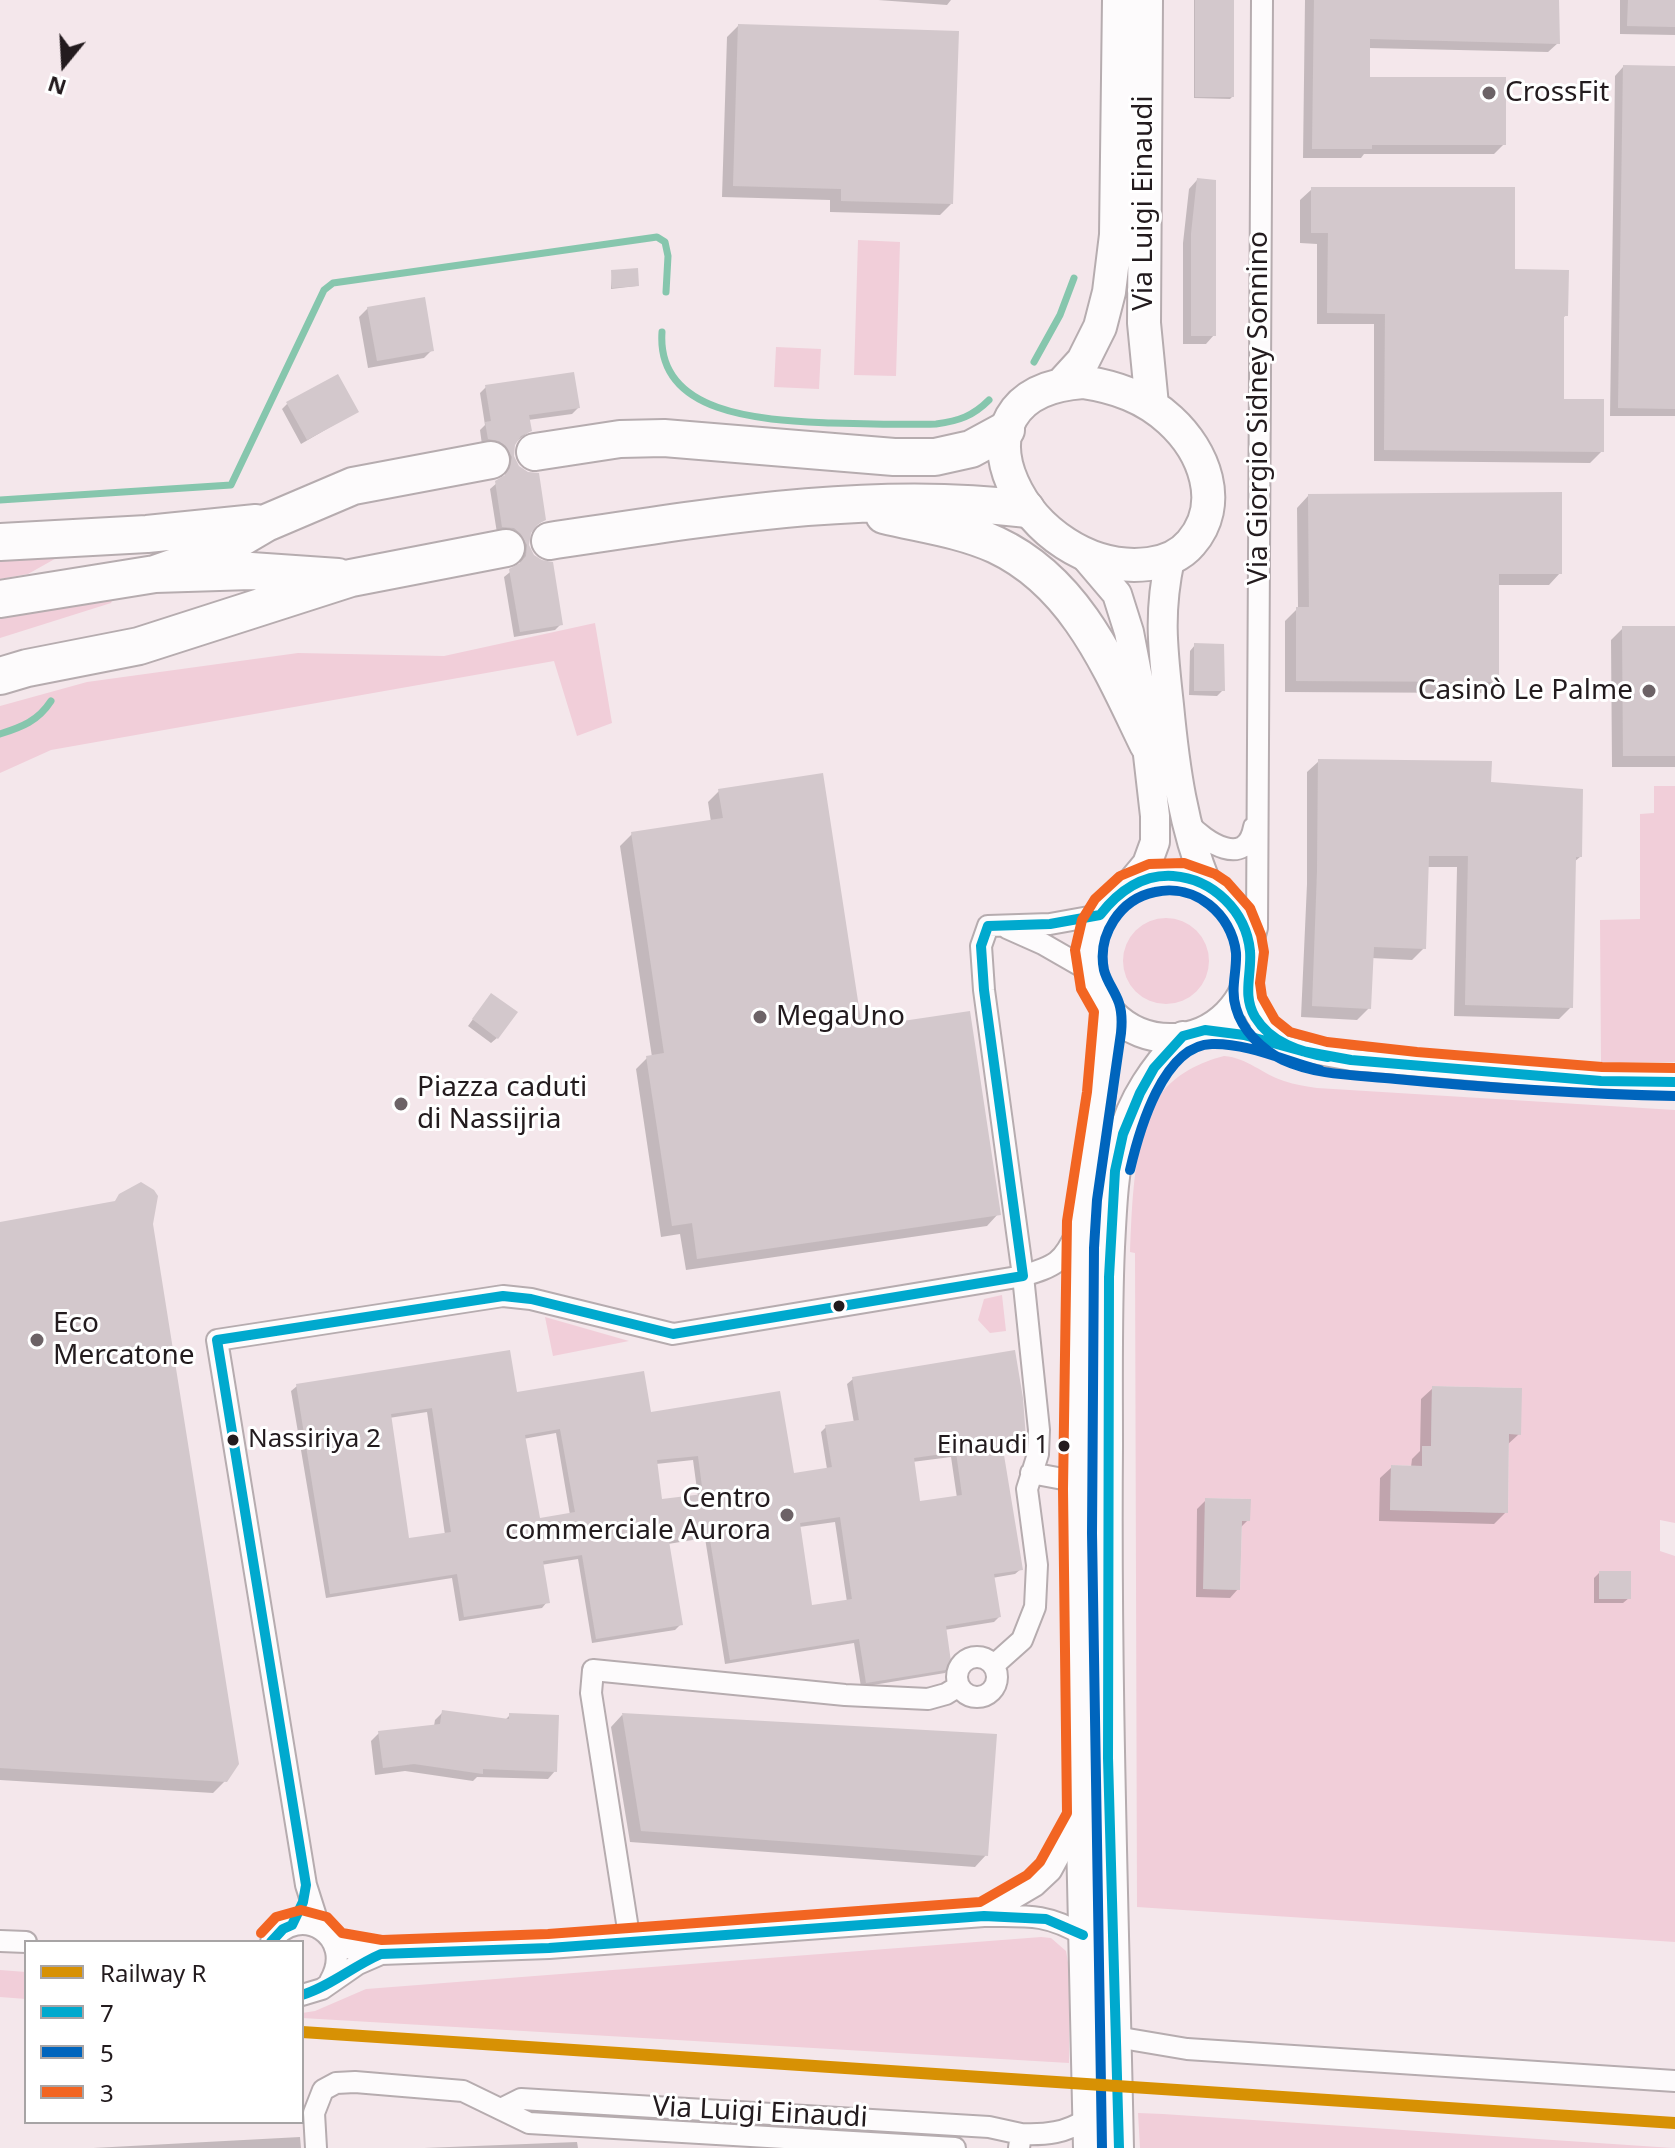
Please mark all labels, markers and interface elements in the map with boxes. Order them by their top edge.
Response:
north arrow [24,24,104,104]
text: N [43,70,70,104]
place label: CrossFit [1505,76,1609,110]
marker: CrossFit [1480,84,1498,102]
street label: Via Luigi Einaudi [1127,95,1161,311]
street label: Via Giorgio Sidney Sonnino [1242,231,1276,585]
place label: Casinò Le Palme [1418,674,1633,708]
marker: Casinò Le Palme [1640,682,1658,700]
place label: MegaUno [776,1000,905,1034]
marker: MegaUno [751,1008,769,1026]
place label: Piazza caduti di Nassijria [417,1071,587,1137]
marker: Piazza caduti di Nassijria [392,1095,410,1113]
unlabelled marker [831,1298,847,1314]
place label: Eco Mercatone [53,1307,194,1373]
marker: Eco Mercatone [28,1331,46,1349]
place label: Nassiriya 2 [248,1424,381,1456]
place label: Einaudi 1 [937,1430,1049,1462]
marker: Nassiriya 2 [225,1432,241,1448]
marker: Einaudi 1 [1056,1438,1072,1454]
place label: Centro commerciale Aurora [505,1482,771,1548]
marker: Centro commerciale Aurora [778,1506,796,1524]
legend [24,1940,304,2124]
text: Railway R [100,1956,207,1989]
text: 7 [100,1996,114,2029]
text: 5 [100,2036,114,2069]
text: 3 [100,2076,114,2109]
street label: Via Luigi Einaudi [652,2091,868,2135]

